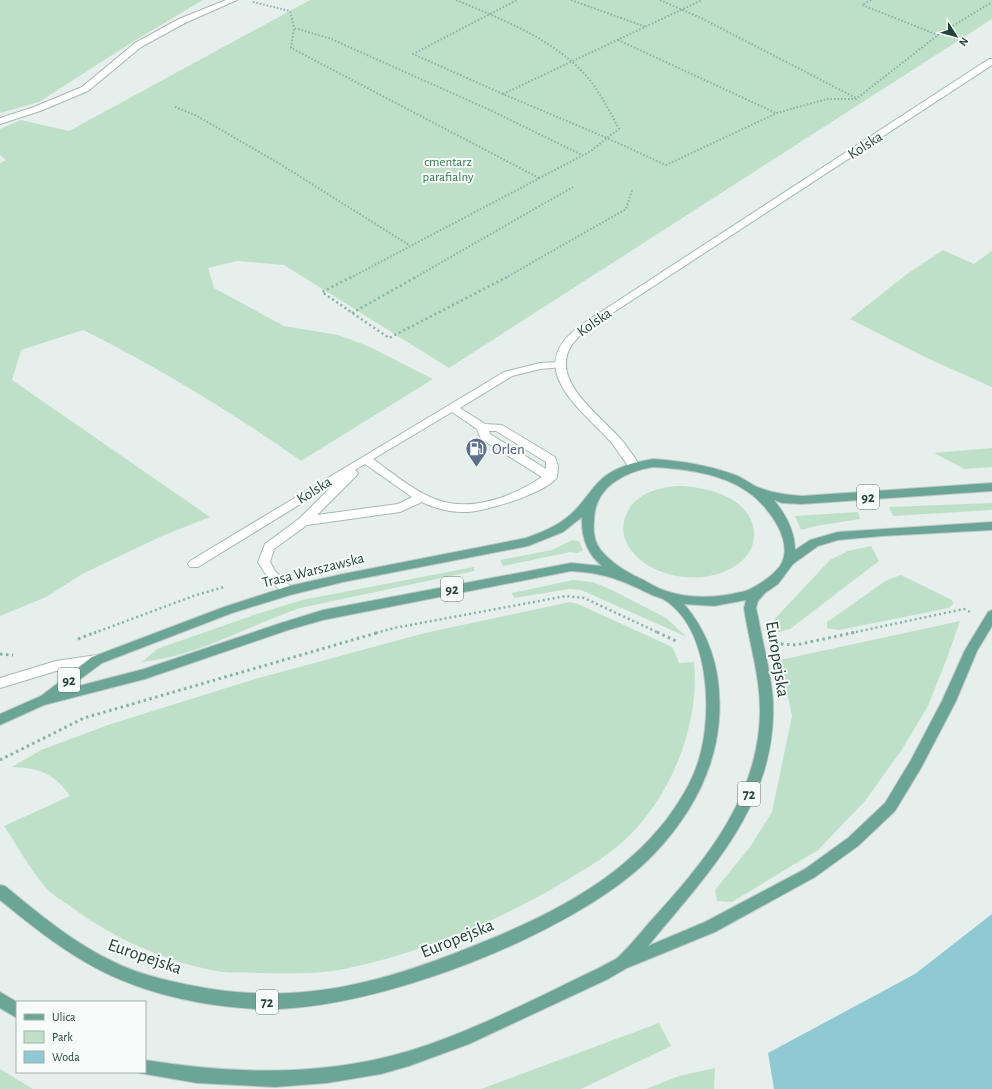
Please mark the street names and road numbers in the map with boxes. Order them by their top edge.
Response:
street label: Kolska [845,129,885,162]
street label: Kolska [574,305,614,339]
street label: Kolska [294,474,334,507]
road number: 92 [857,485,879,509]
street label: Trasa Warszawska [260,551,366,590]
road number: 92 [441,577,463,601]
street label: Europejska [762,620,792,699]
road number: 92 [58,668,80,692]
road number: 72 [738,782,760,806]
street label: Europejska [418,916,496,962]
street label: Europejska [105,936,184,978]
road number: 72 [256,990,278,1014]

